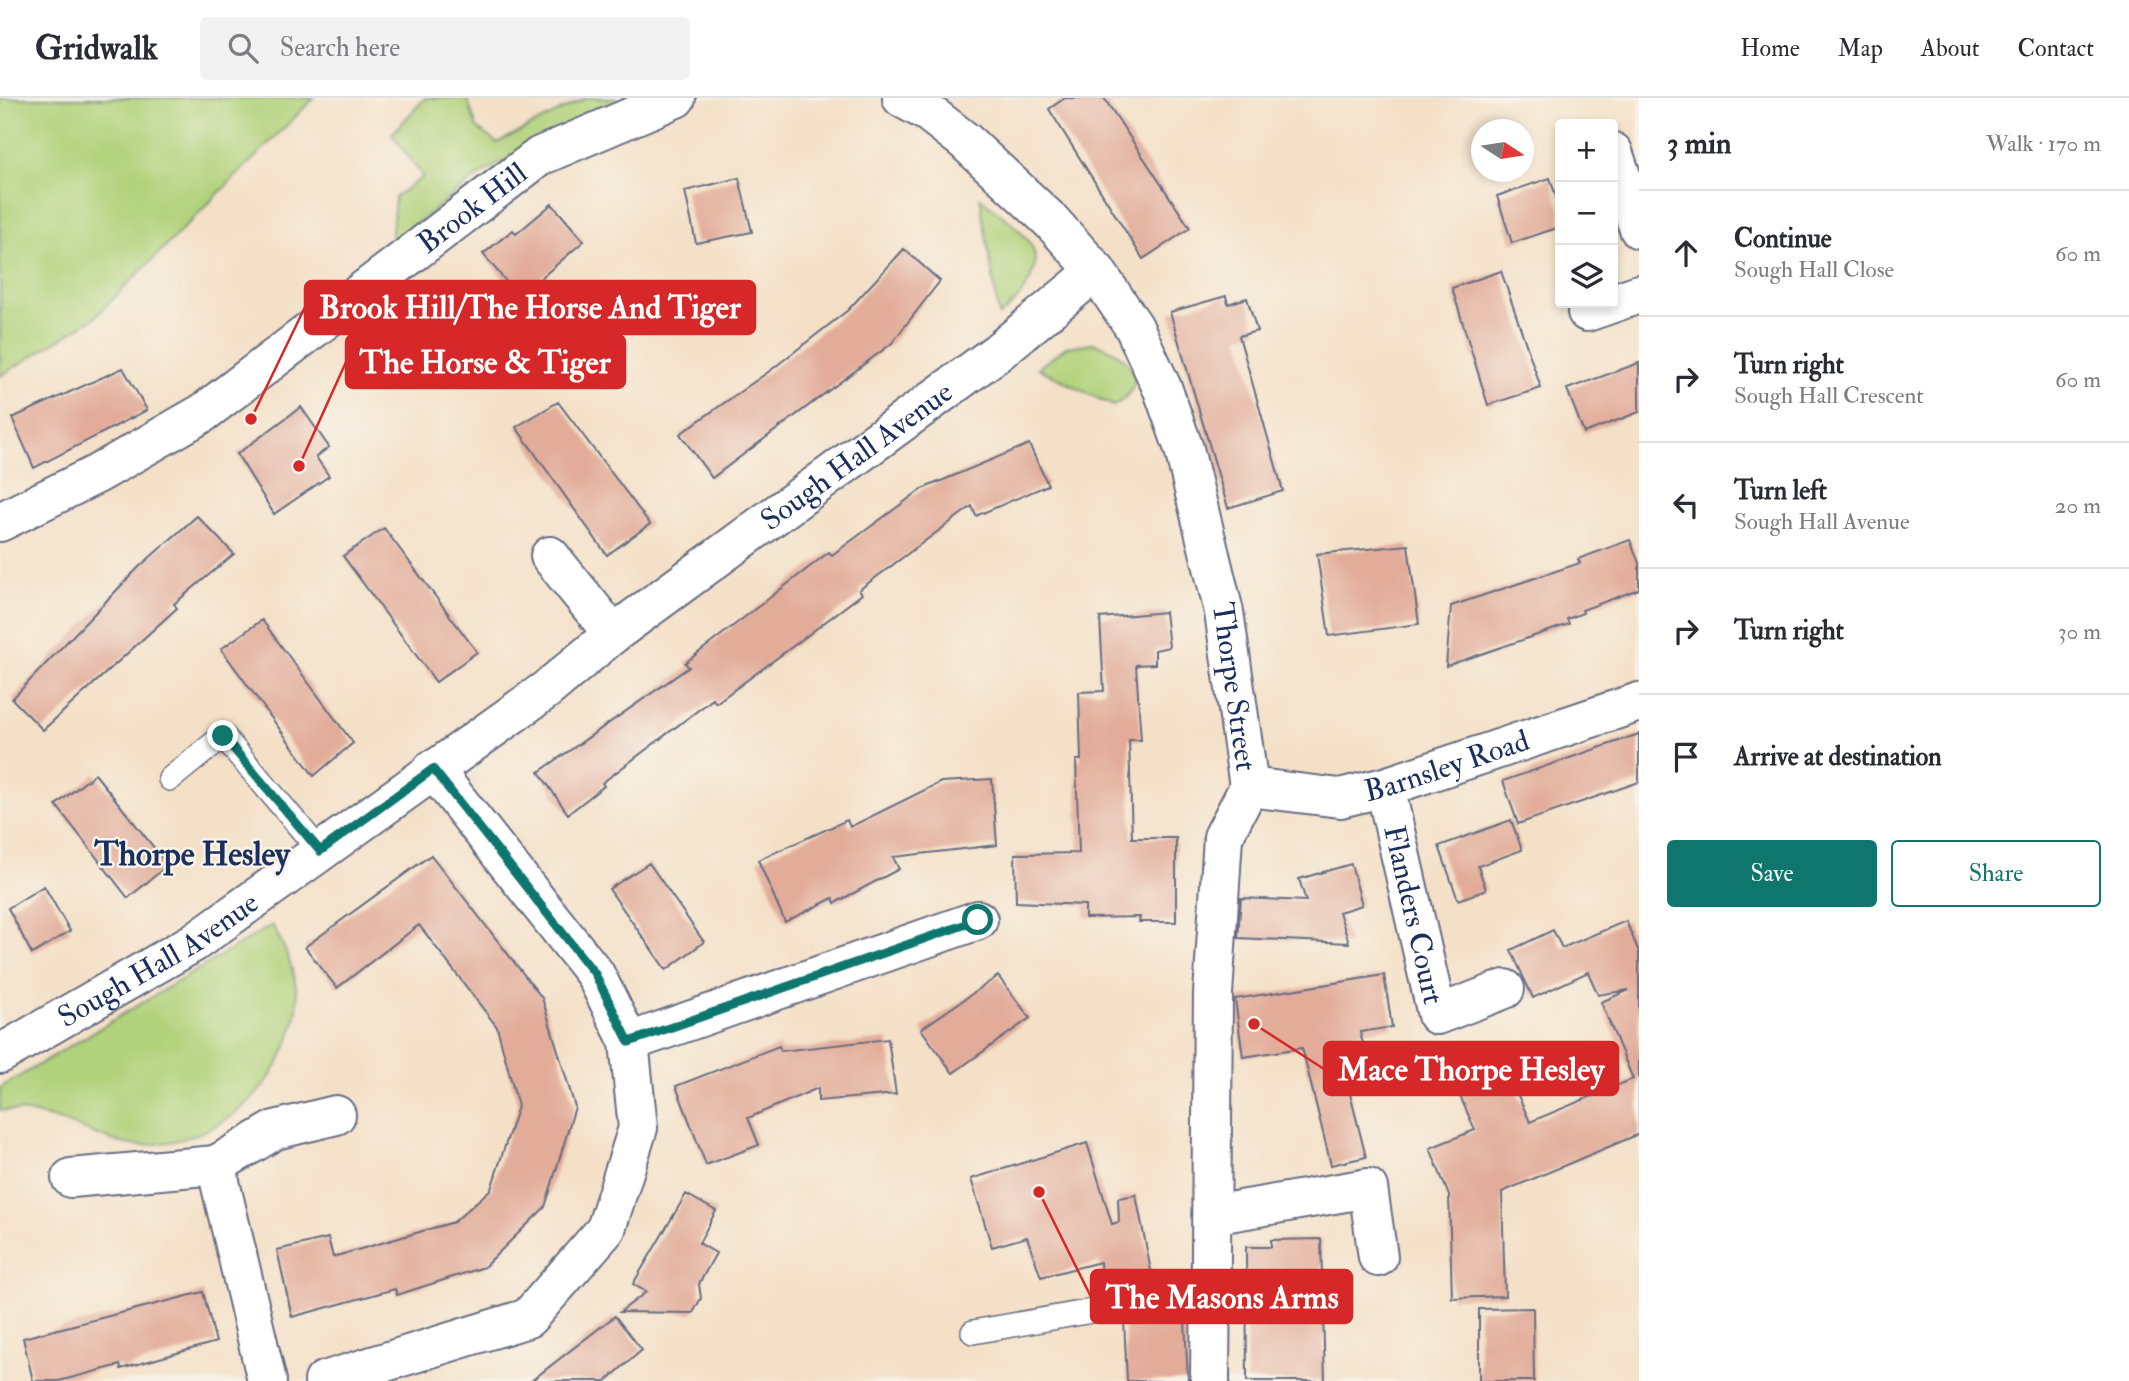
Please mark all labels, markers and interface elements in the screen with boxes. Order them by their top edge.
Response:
search box [200,17,690,80]
text: Gridwalk [35,28,158,69]
icon: search [224,29,262,67]
text: Search here [280,32,400,64]
text: Home [1740,33,1800,64]
text: Map [1838,33,1883,64]
text: About [1921,33,1980,64]
text: Contact [2018,33,2094,64]
north arrow [1471,119,1534,182]
map controls [1555,119,1618,308]
button: + [1555,119,1618,182]
text: 3 min [1667,125,1732,162]
text: Walk · 170 m [1986,129,2101,158]
street label: Brook Hill [410,154,535,262]
button: − [1555,182,1618,245]
text: Continue [1734,223,1832,255]
icon: ahead [1667,234,1705,272]
text: 60 m [2055,239,2101,268]
button: layers [1555,245,1618,308]
text: Sough Hall Close [1734,255,1894,284]
callout: Brook Hill/The Horse And Tiger [305,281,755,334]
text: Brook Hill/The Horse And Tiger [319,288,742,328]
callout: The Horse & Tiger [346,335,625,388]
text: The Horse & Tiger [358,343,612,383]
text: Turn right [1734,349,1844,381]
icon: right [1667,360,1705,398]
text: 60 m [2055,365,2101,394]
street label: Sough Hall Avenue [753,374,960,539]
text: Sough Hall Crescent [1734,381,1924,410]
text: Turn left [1734,475,1827,507]
icon: left [1667,486,1705,524]
text: 20 m [2055,491,2101,520]
text: Sough Hall Avenue [1734,507,1910,536]
street label: Thorpe Street [1204,600,1265,774]
icon: right [1667,612,1705,650]
text: Turn right [1734,615,1844,647]
text: 30 m [2058,617,2101,646]
route end [207,720,238,751]
street label: Barnsley Road [1361,722,1534,810]
icon: arrive [1667,738,1705,776]
text: Arrive at destination [1734,741,1942,773]
street label: Flanders Court [1375,822,1452,1008]
district label: Thorpe Hesley [93,834,291,876]
button: Save [1667,840,1877,907]
button: Share [1891,840,2101,907]
street label: Sough Hall Avenue [51,884,266,1036]
route start [962,904,993,935]
callout: Mace Thorpe Hesley [1324,1042,1618,1095]
text: Mace Thorpe Hesley [1337,1050,1605,1090]
callout: The Masons Arms [1091,1270,1352,1323]
text: The Masons Arms [1104,1278,1339,1318]

